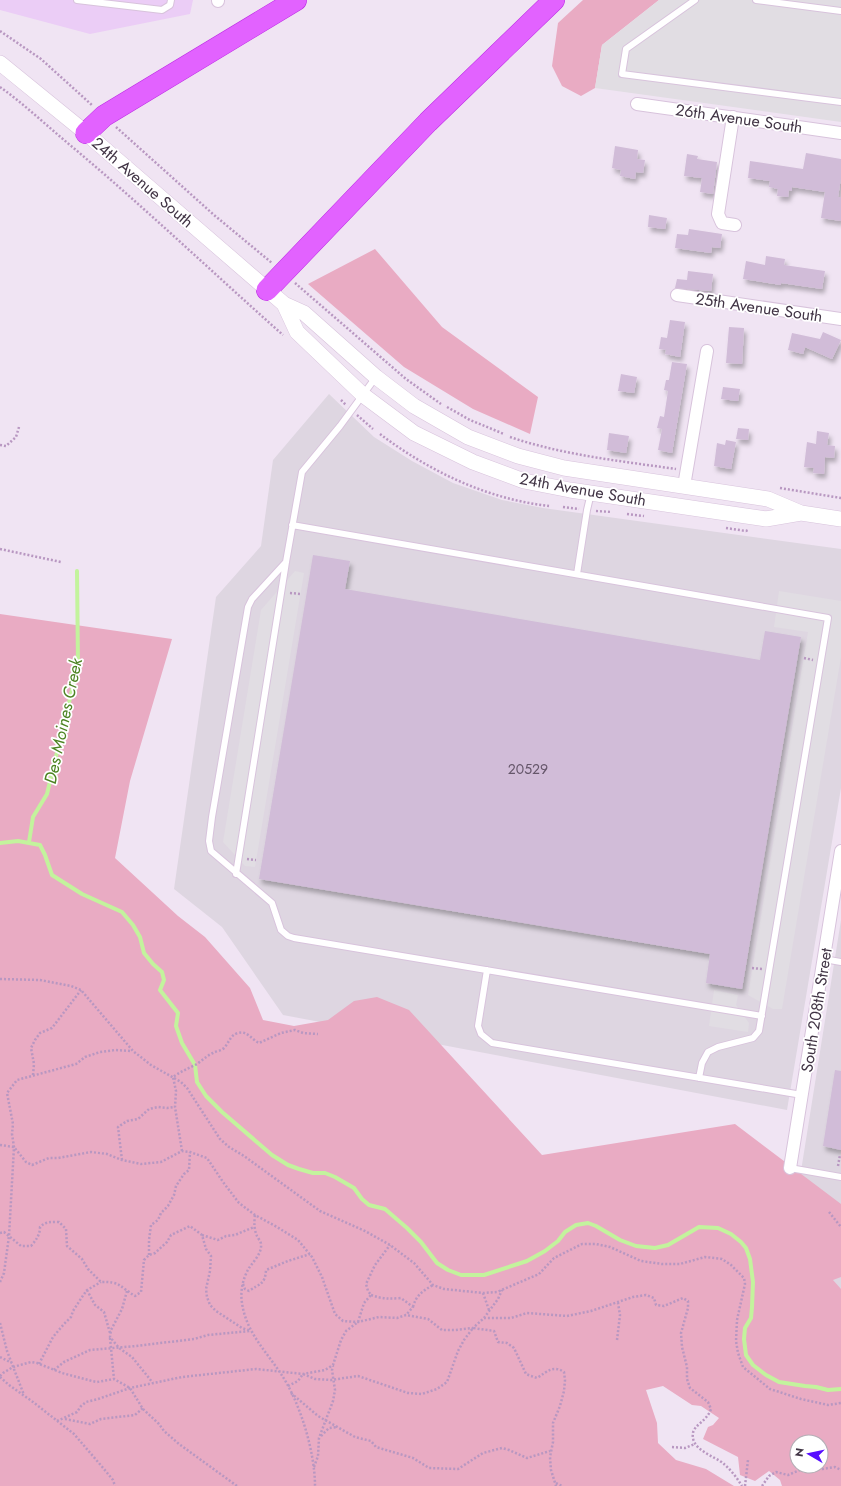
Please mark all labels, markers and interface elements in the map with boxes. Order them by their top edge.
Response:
street label: 26th Avenue South [674,98,804,139]
street label: 24th Avenue South [87,132,199,233]
street label: 25th Avenue South [694,287,824,328]
street label: 24th Avenue South [518,467,648,512]
water label: Des Moines Creek [38,655,88,786]
house number: 20529 [508,759,548,779]
street label: South 208th Street [795,946,838,1074]
north arrow [789,1434,829,1474]
text: N [791,1447,808,1458]

